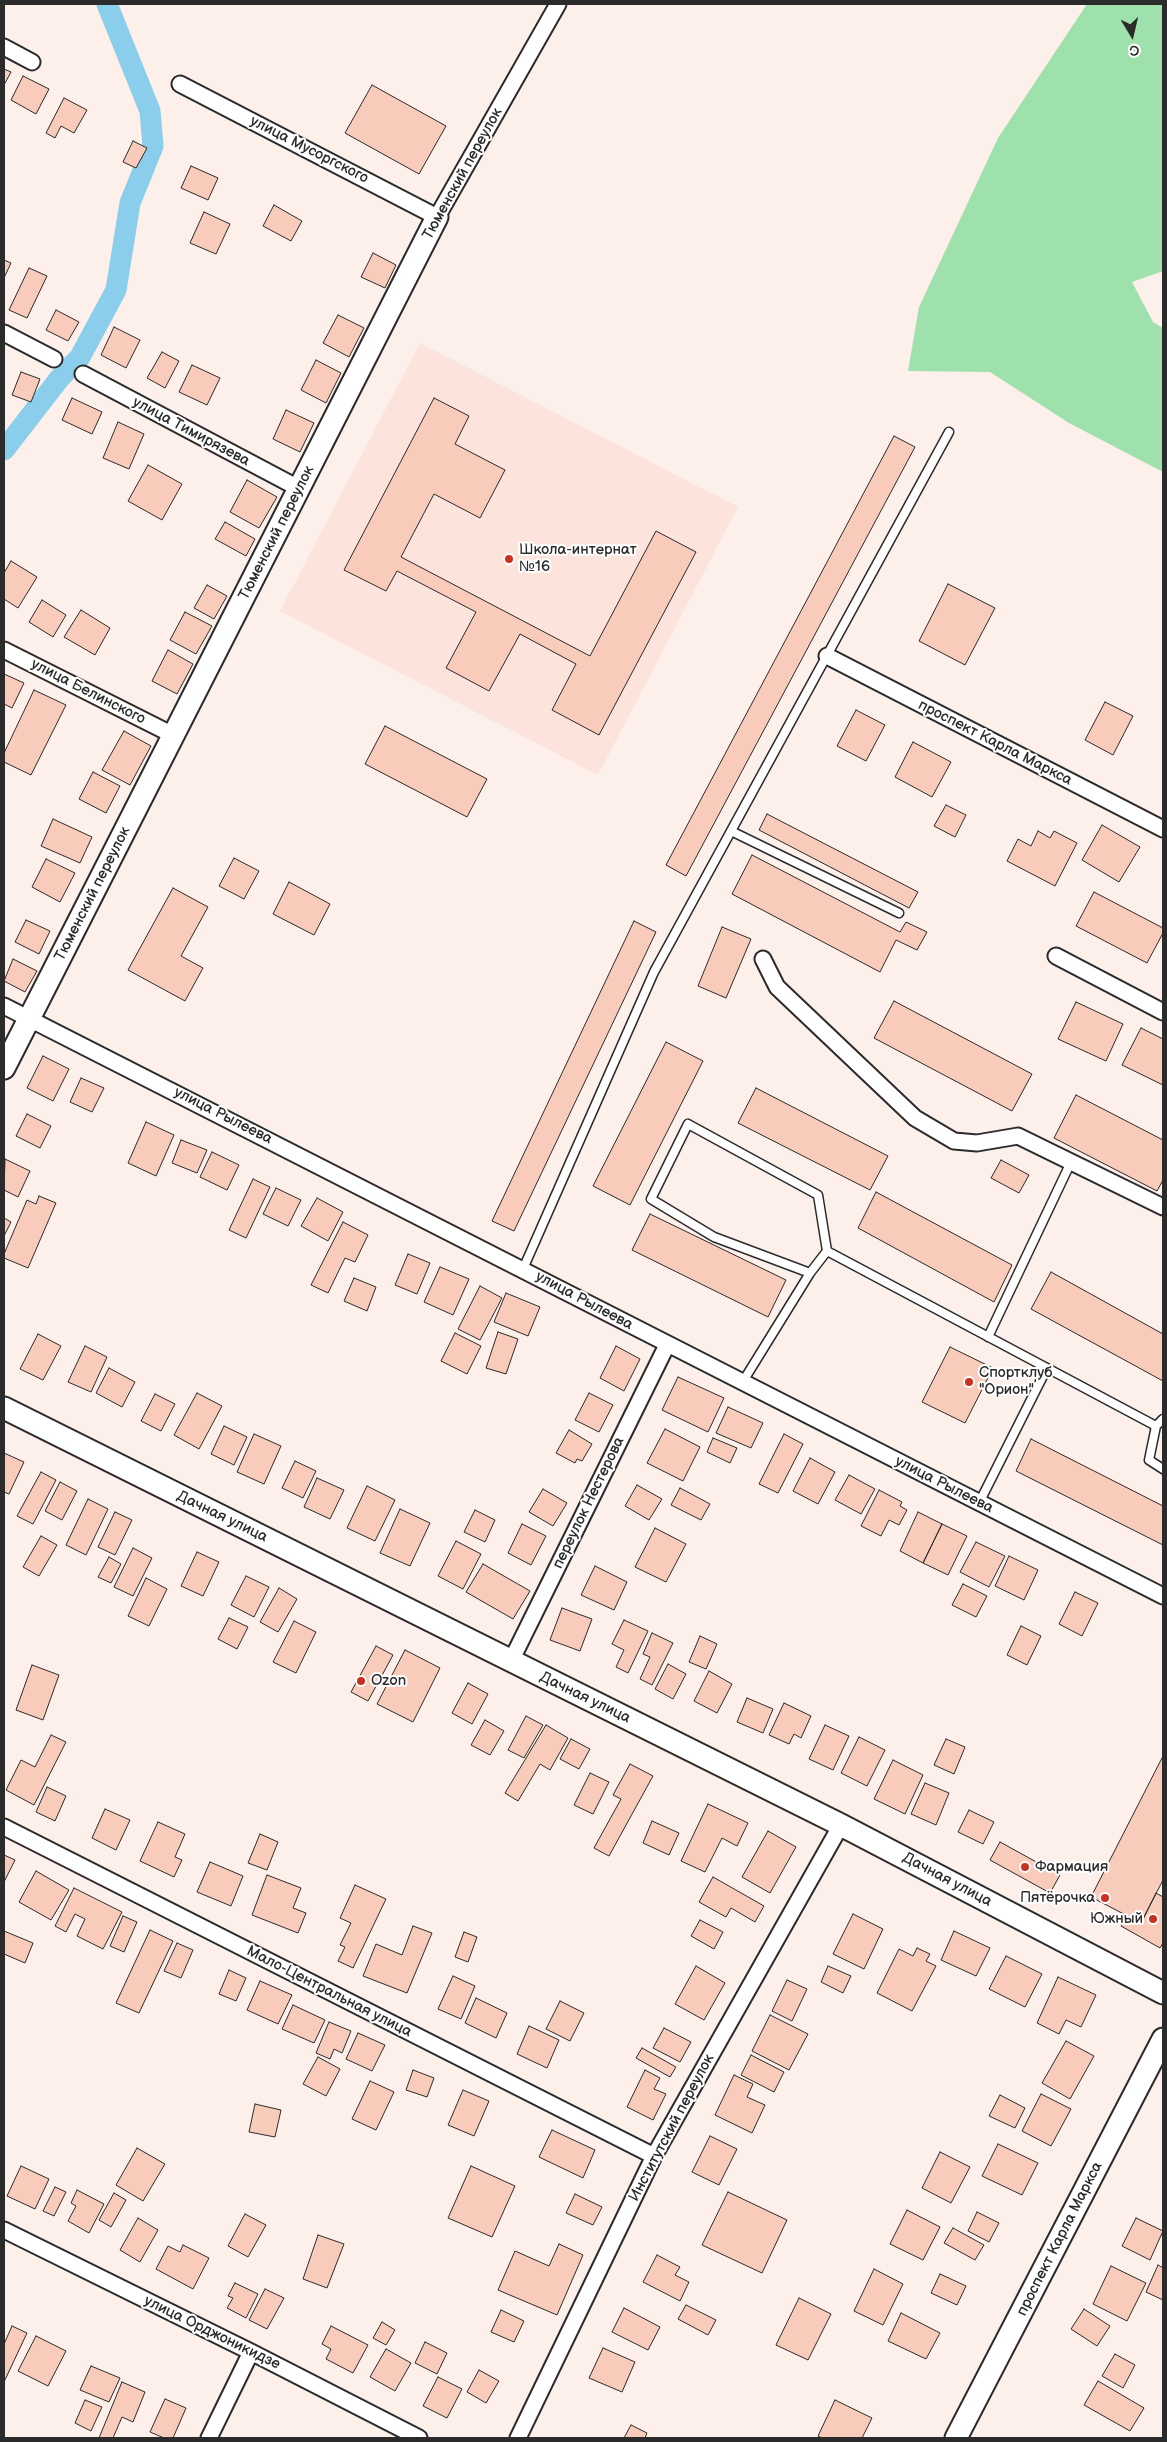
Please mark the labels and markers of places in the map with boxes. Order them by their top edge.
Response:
place label: Школа-интернат №16 [519,541,637,576]
marker: Школа-интернат №16 [503,553,515,565]
place label: Спортклуб "Орион" [979,1364,1052,1399]
marker: Спортклуб "Орион" [963,1376,975,1388]
place label: Ozon [371,1672,406,1690]
marker: Ozon [355,1675,367,1687]
place label: Фармация [1035,1858,1108,1876]
marker: Фармация [1019,1861,1031,1873]
place label: Пятёрочка [1020,1889,1095,1907]
marker: Пятёрочка [1099,1892,1111,1904]
place label: Южный [1090,1910,1143,1928]
marker: Южный [1147,1913,1159,1925]

